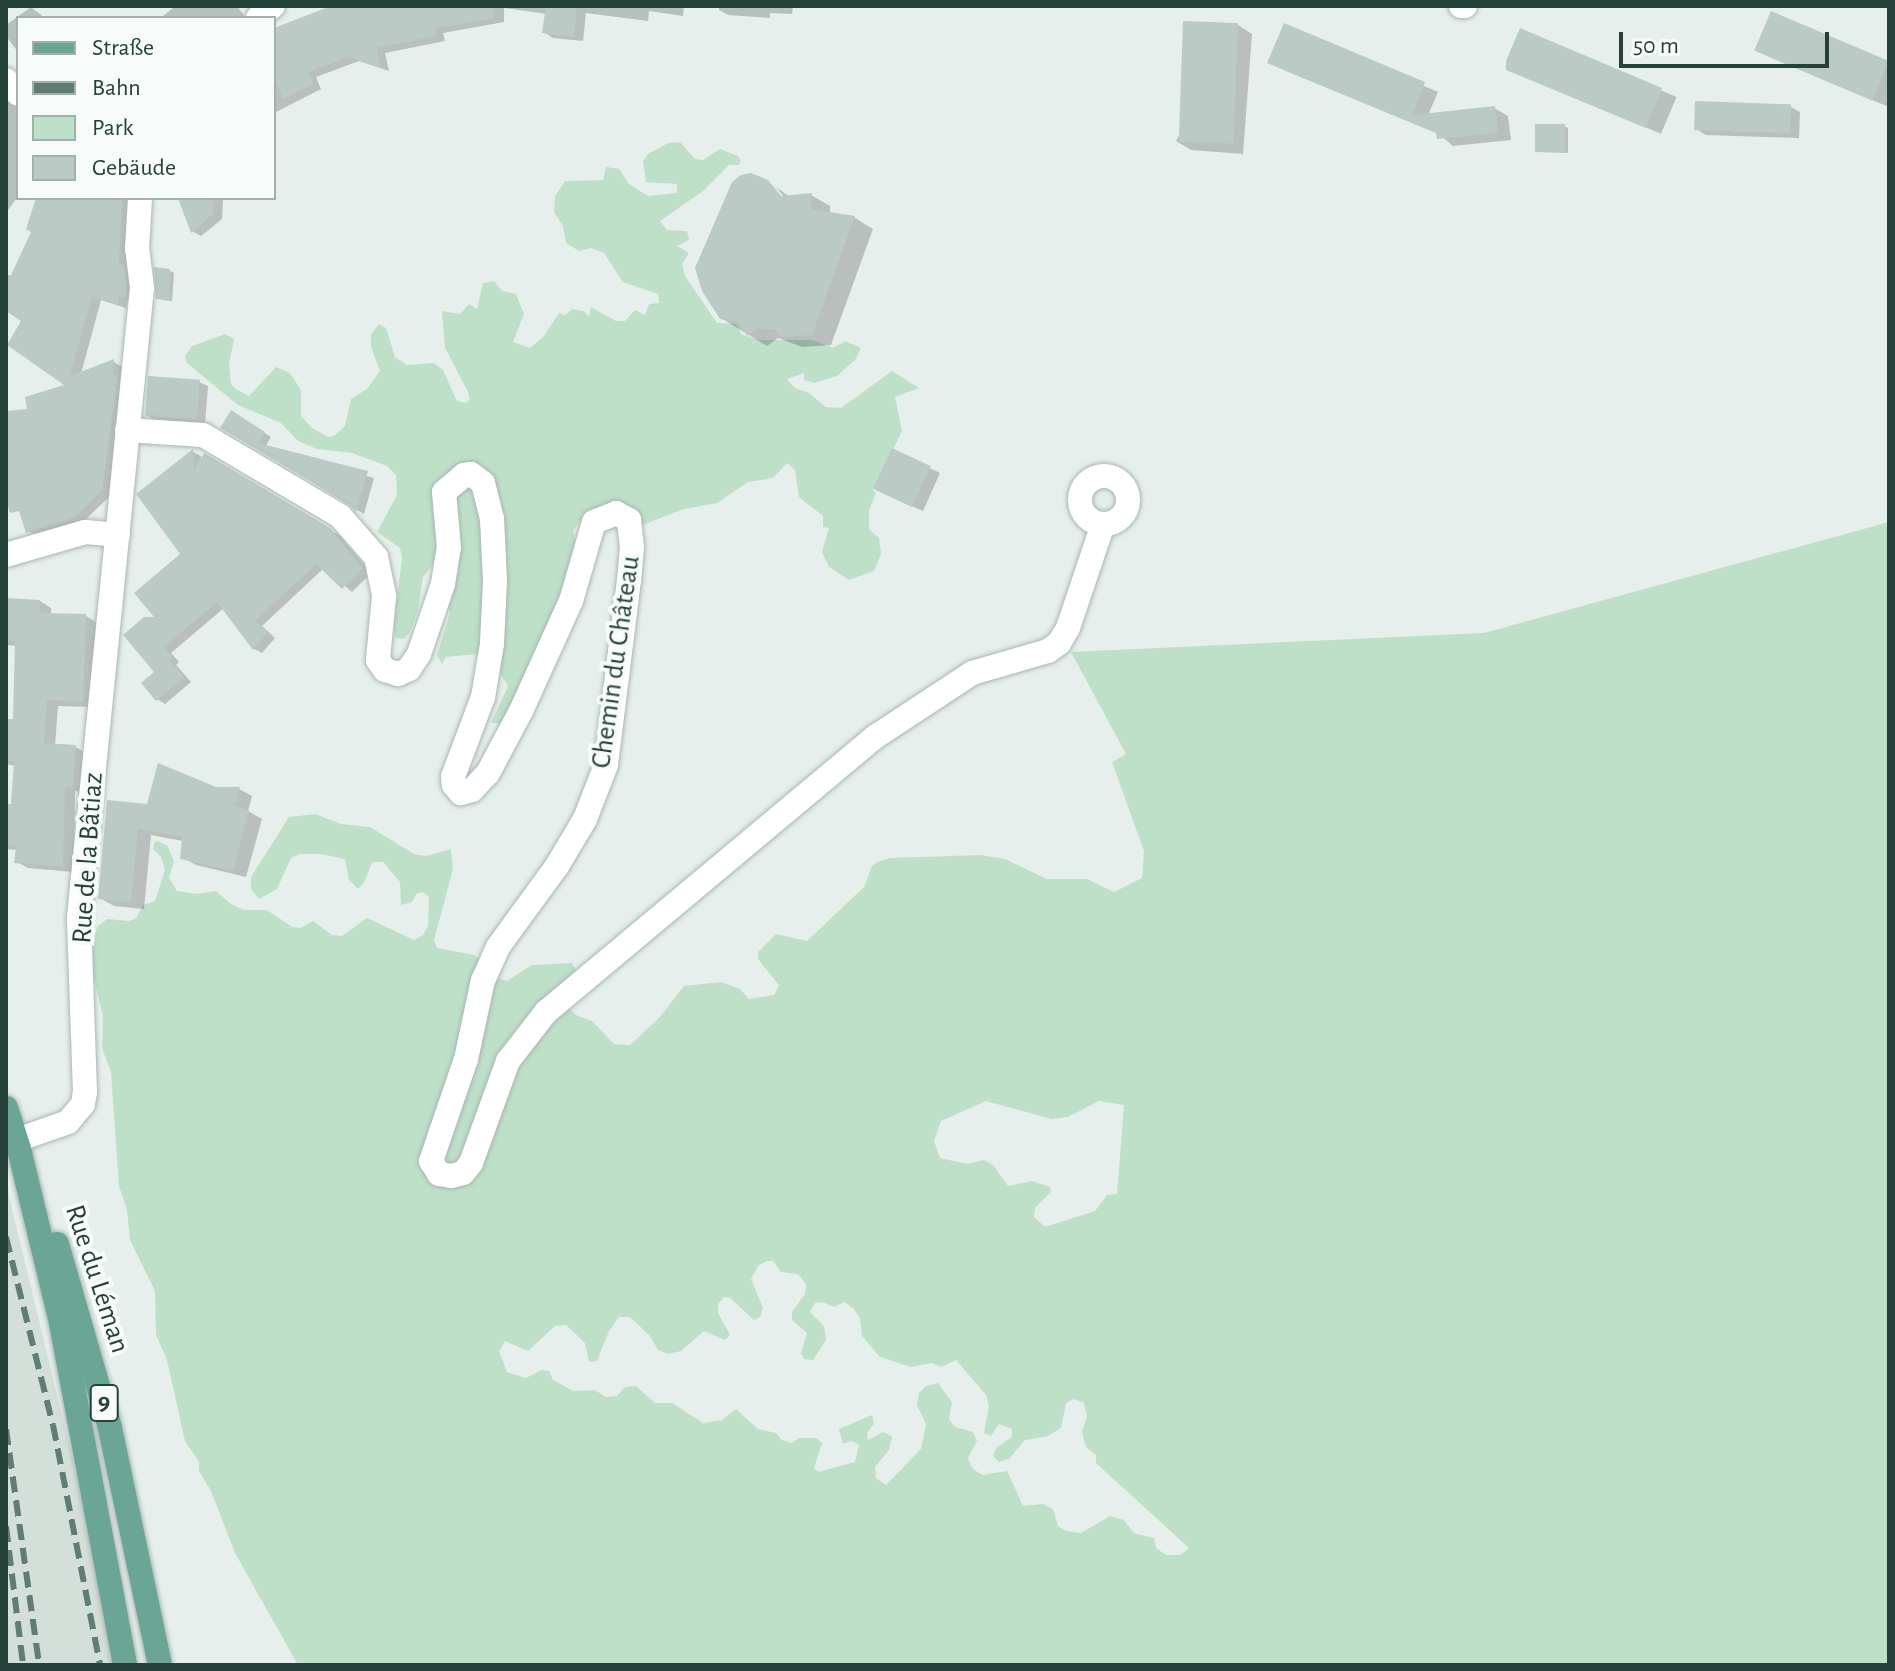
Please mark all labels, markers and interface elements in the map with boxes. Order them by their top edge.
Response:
legend [16,16,276,200]
scale bar [1623,16,1833,66]
text: 50 m [1633,34,1679,58]
text: Straße [92,36,154,60]
text: Bahn [92,76,141,100]
text: Park [92,116,133,140]
text: Gebäude [92,156,176,180]
street label: Chemin du Château [584,554,648,770]
street label: Rue de la Bâtiaz [65,771,111,945]
street label: Rue du Léman [57,1201,137,1357]
road number: 9 [88,1381,120,1425]

